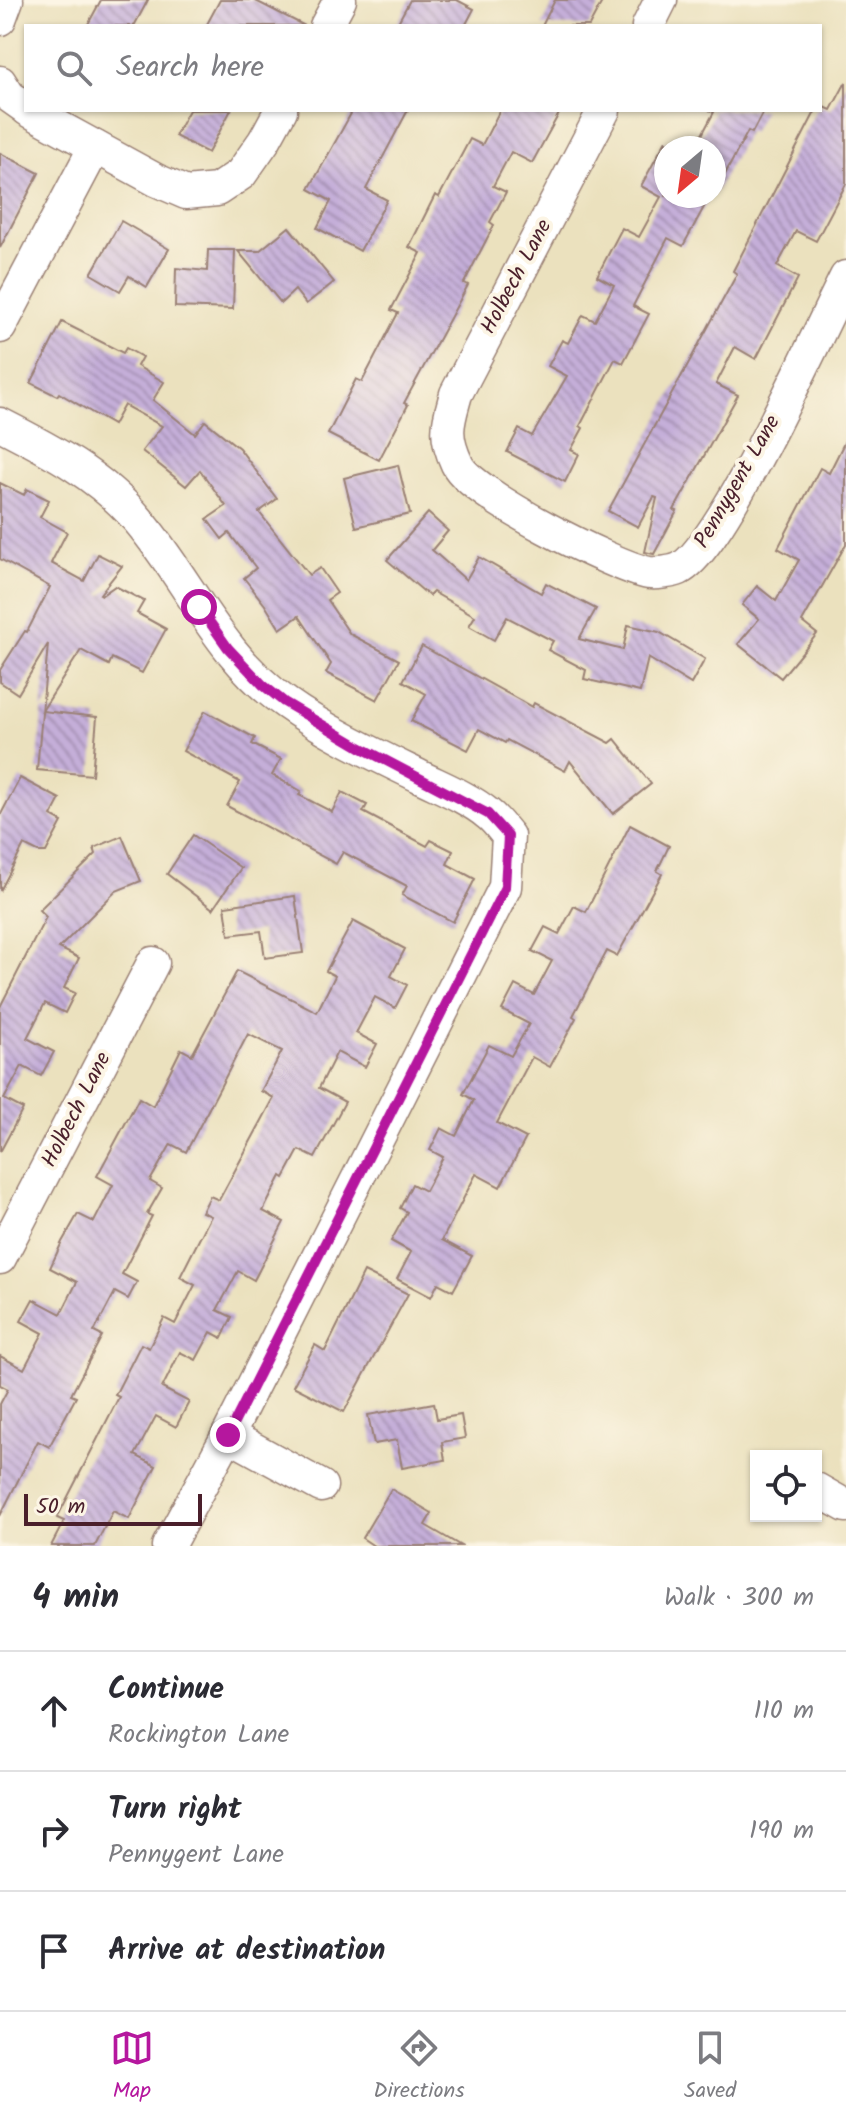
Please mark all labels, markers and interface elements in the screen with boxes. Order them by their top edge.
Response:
search box [24,24,822,112]
text: Search here [116,44,264,92]
icon: search [52,46,96,90]
north arrow [654,136,726,208]
street label: Holbech Lane [472,213,562,341]
street label: Pennygent Lane [686,409,790,555]
route start [181,589,217,625]
street label: Holbech Lane [33,1046,121,1174]
route end [210,1417,246,1453]
map controls [750,1450,822,1522]
button: locate [750,1450,822,1522]
scale bar [24,1490,202,1526]
text: 50 m [36,1490,85,1525]
text: 4 min [32,1571,119,1625]
text: Walk · 300 m [664,1577,814,1619]
text: Continue [108,1666,224,1714]
icon: ahead [32,1689,76,1733]
text: 110 m [754,1690,814,1732]
text: Rockington Lane [108,1714,289,1756]
text: Turn right [108,1786,241,1834]
icon: right [32,1809,76,1853]
text: 190 m [749,1810,814,1852]
text: Pennygent Lane [108,1834,284,1876]
text: Arrive at destination [108,1927,385,1975]
icon: arrive [32,1929,76,1973]
tab: Map [110,2026,154,2109]
tab: Directions [373,2026,465,2109]
tab: Saved [684,2026,736,2109]

